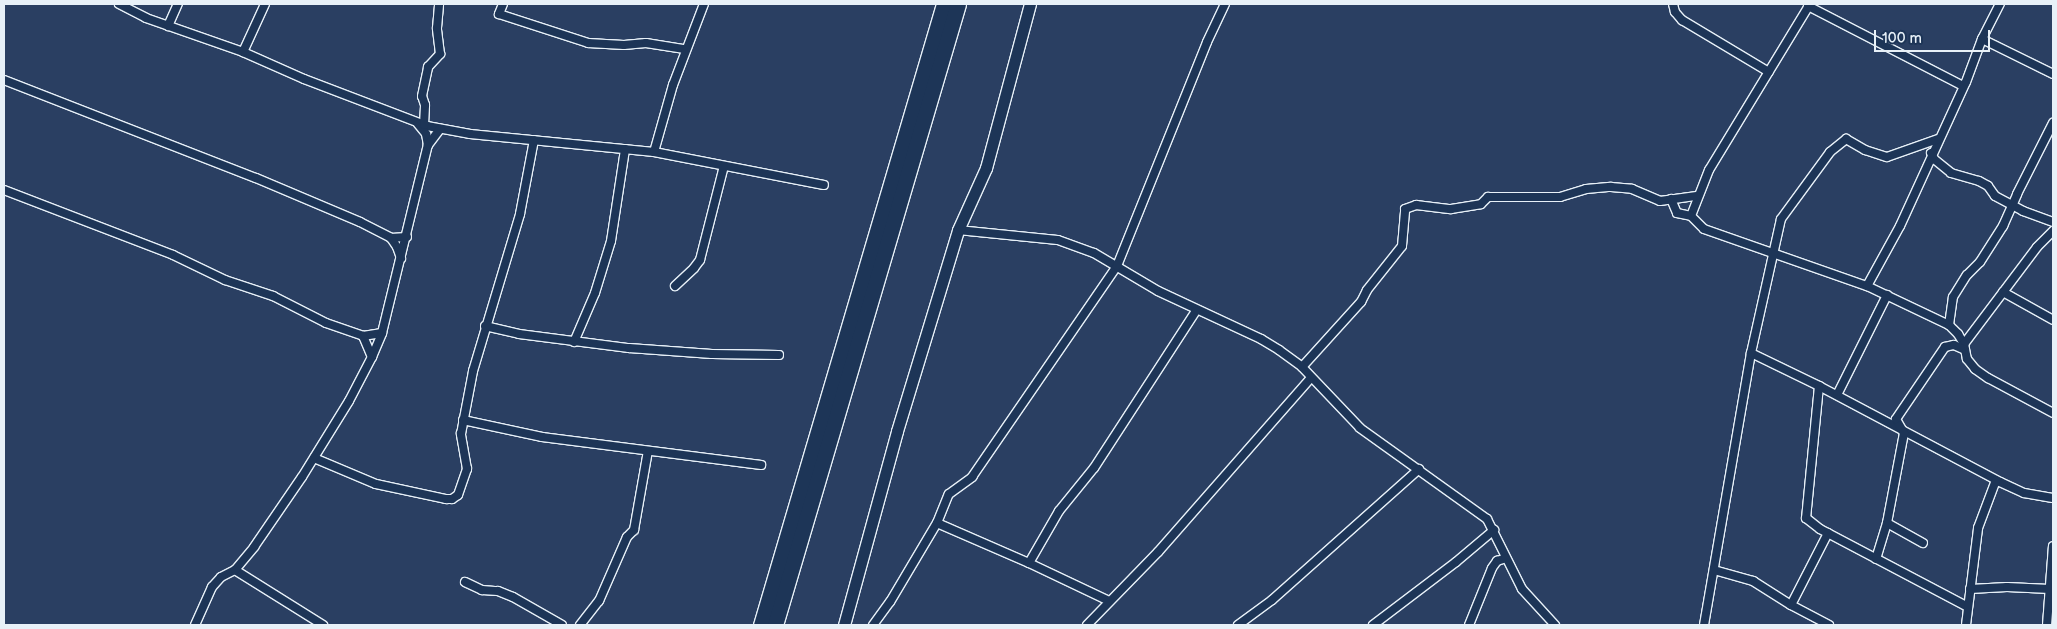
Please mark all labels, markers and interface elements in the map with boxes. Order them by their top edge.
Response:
scale bar [1877,20,1993,52]
text: 100 m [1882,29,1922,48]

